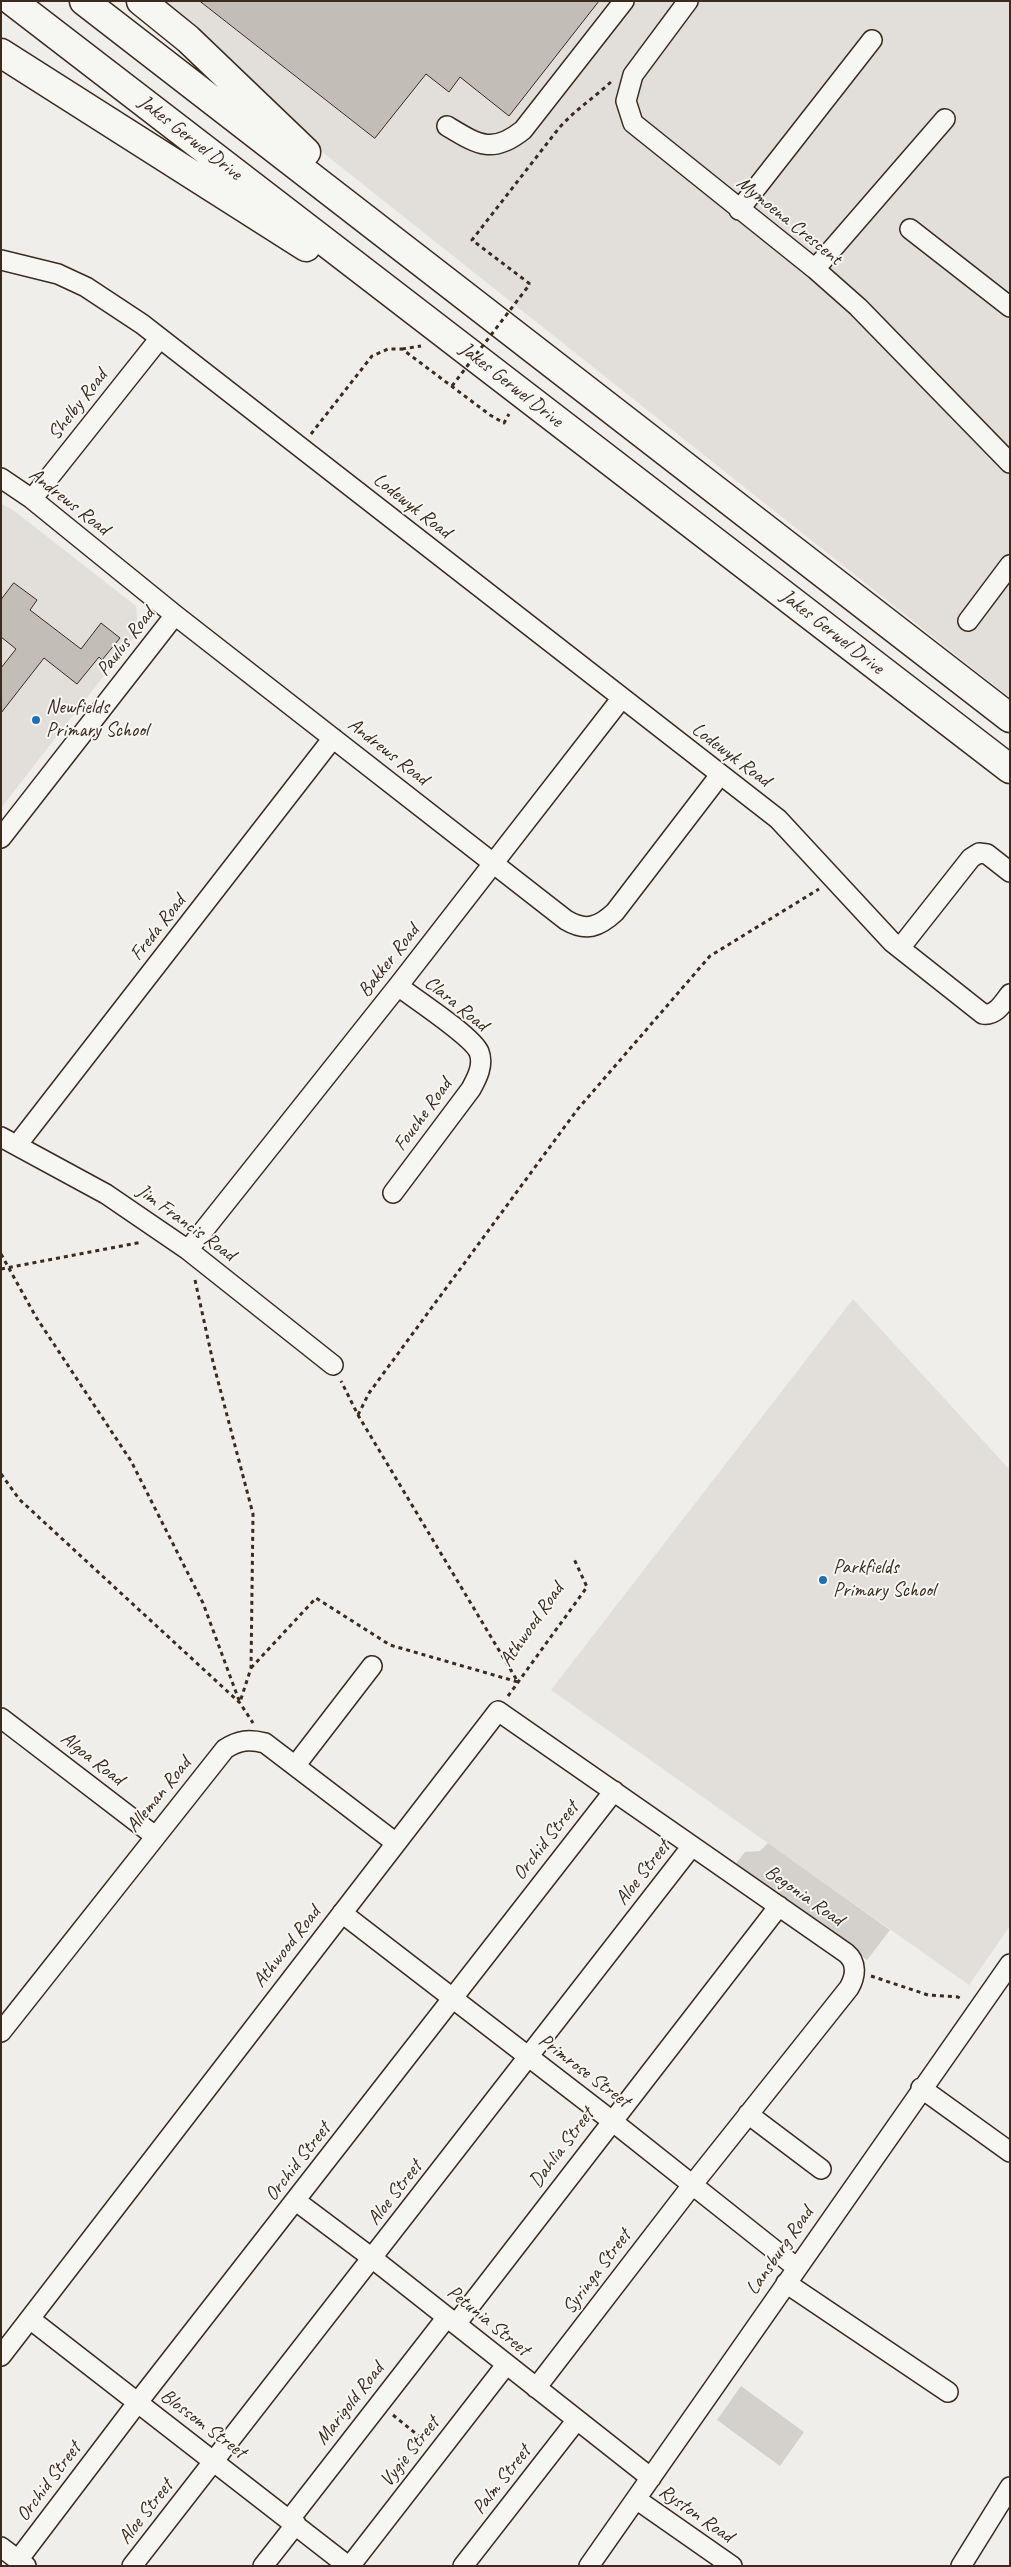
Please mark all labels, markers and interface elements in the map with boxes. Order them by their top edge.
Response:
street label: Jakes Gerwel Drive [134,90,246,186]
street label: Mymoena Crescent [732,171,846,271]
street label: Jakes Gerwel Drive [455,337,567,433]
street label: Shelby Road [43,365,113,445]
street label: Andrews Road [24,463,114,541]
street label: Lodewyk Road [368,468,456,544]
street label: Jakes Gerwel Drive [776,584,888,680]
street label: Paulus Road [92,603,160,681]
place label: Newfields Primary School [46,696,148,743]
street label: Andrews Road [343,713,433,791]
marker: Newfields Primary School [30,714,42,726]
street label: Lodewyk Road [687,718,775,792]
street label: Freda Road [125,890,191,966]
street label: Bakker Road [353,920,425,1002]
street label: Clara Road [419,971,493,1037]
street label: Fouche Road [389,1074,457,1156]
street label: Jim Francis Road [132,1179,240,1267]
place label: Parkfields Primary School [833,1556,935,1603]
marker: Parkfields Primary School [817,1574,829,1586]
street label: Athwood Road [495,1579,569,1671]
street label: Algoa Road [55,1727,129,1791]
street label: Alleman Road [121,1753,197,1837]
street label: Orchid Street [508,1797,584,1885]
street label: Aloe Street [610,1836,676,1910]
street label: Begonia Road [760,1860,848,1932]
street label: Athwood Road [248,1902,326,1992]
street label: Primrose Street [533,2029,635,2113]
street label: Dahlia Street [524,2104,600,2192]
street label: Orchid Street [260,2118,336,2206]
street label: Aloe Street [362,2156,428,2230]
street label: Lansburg Road [741,2202,819,2300]
street label: Syringa Street [557,2225,637,2319]
street label: Petunia Street [442,2280,534,2362]
street label: Marigold Road [310,2358,390,2450]
street label: Blossom Street [155,2384,251,2464]
street label: Vygie Street [375,2412,445,2492]
street label: Orchid Street [11,2438,87,2526]
street label: Palm Street [468,2441,536,2519]
street label: Aloe Street [113,2475,179,2549]
street label: Ryston Road [654,2480,738,2548]

